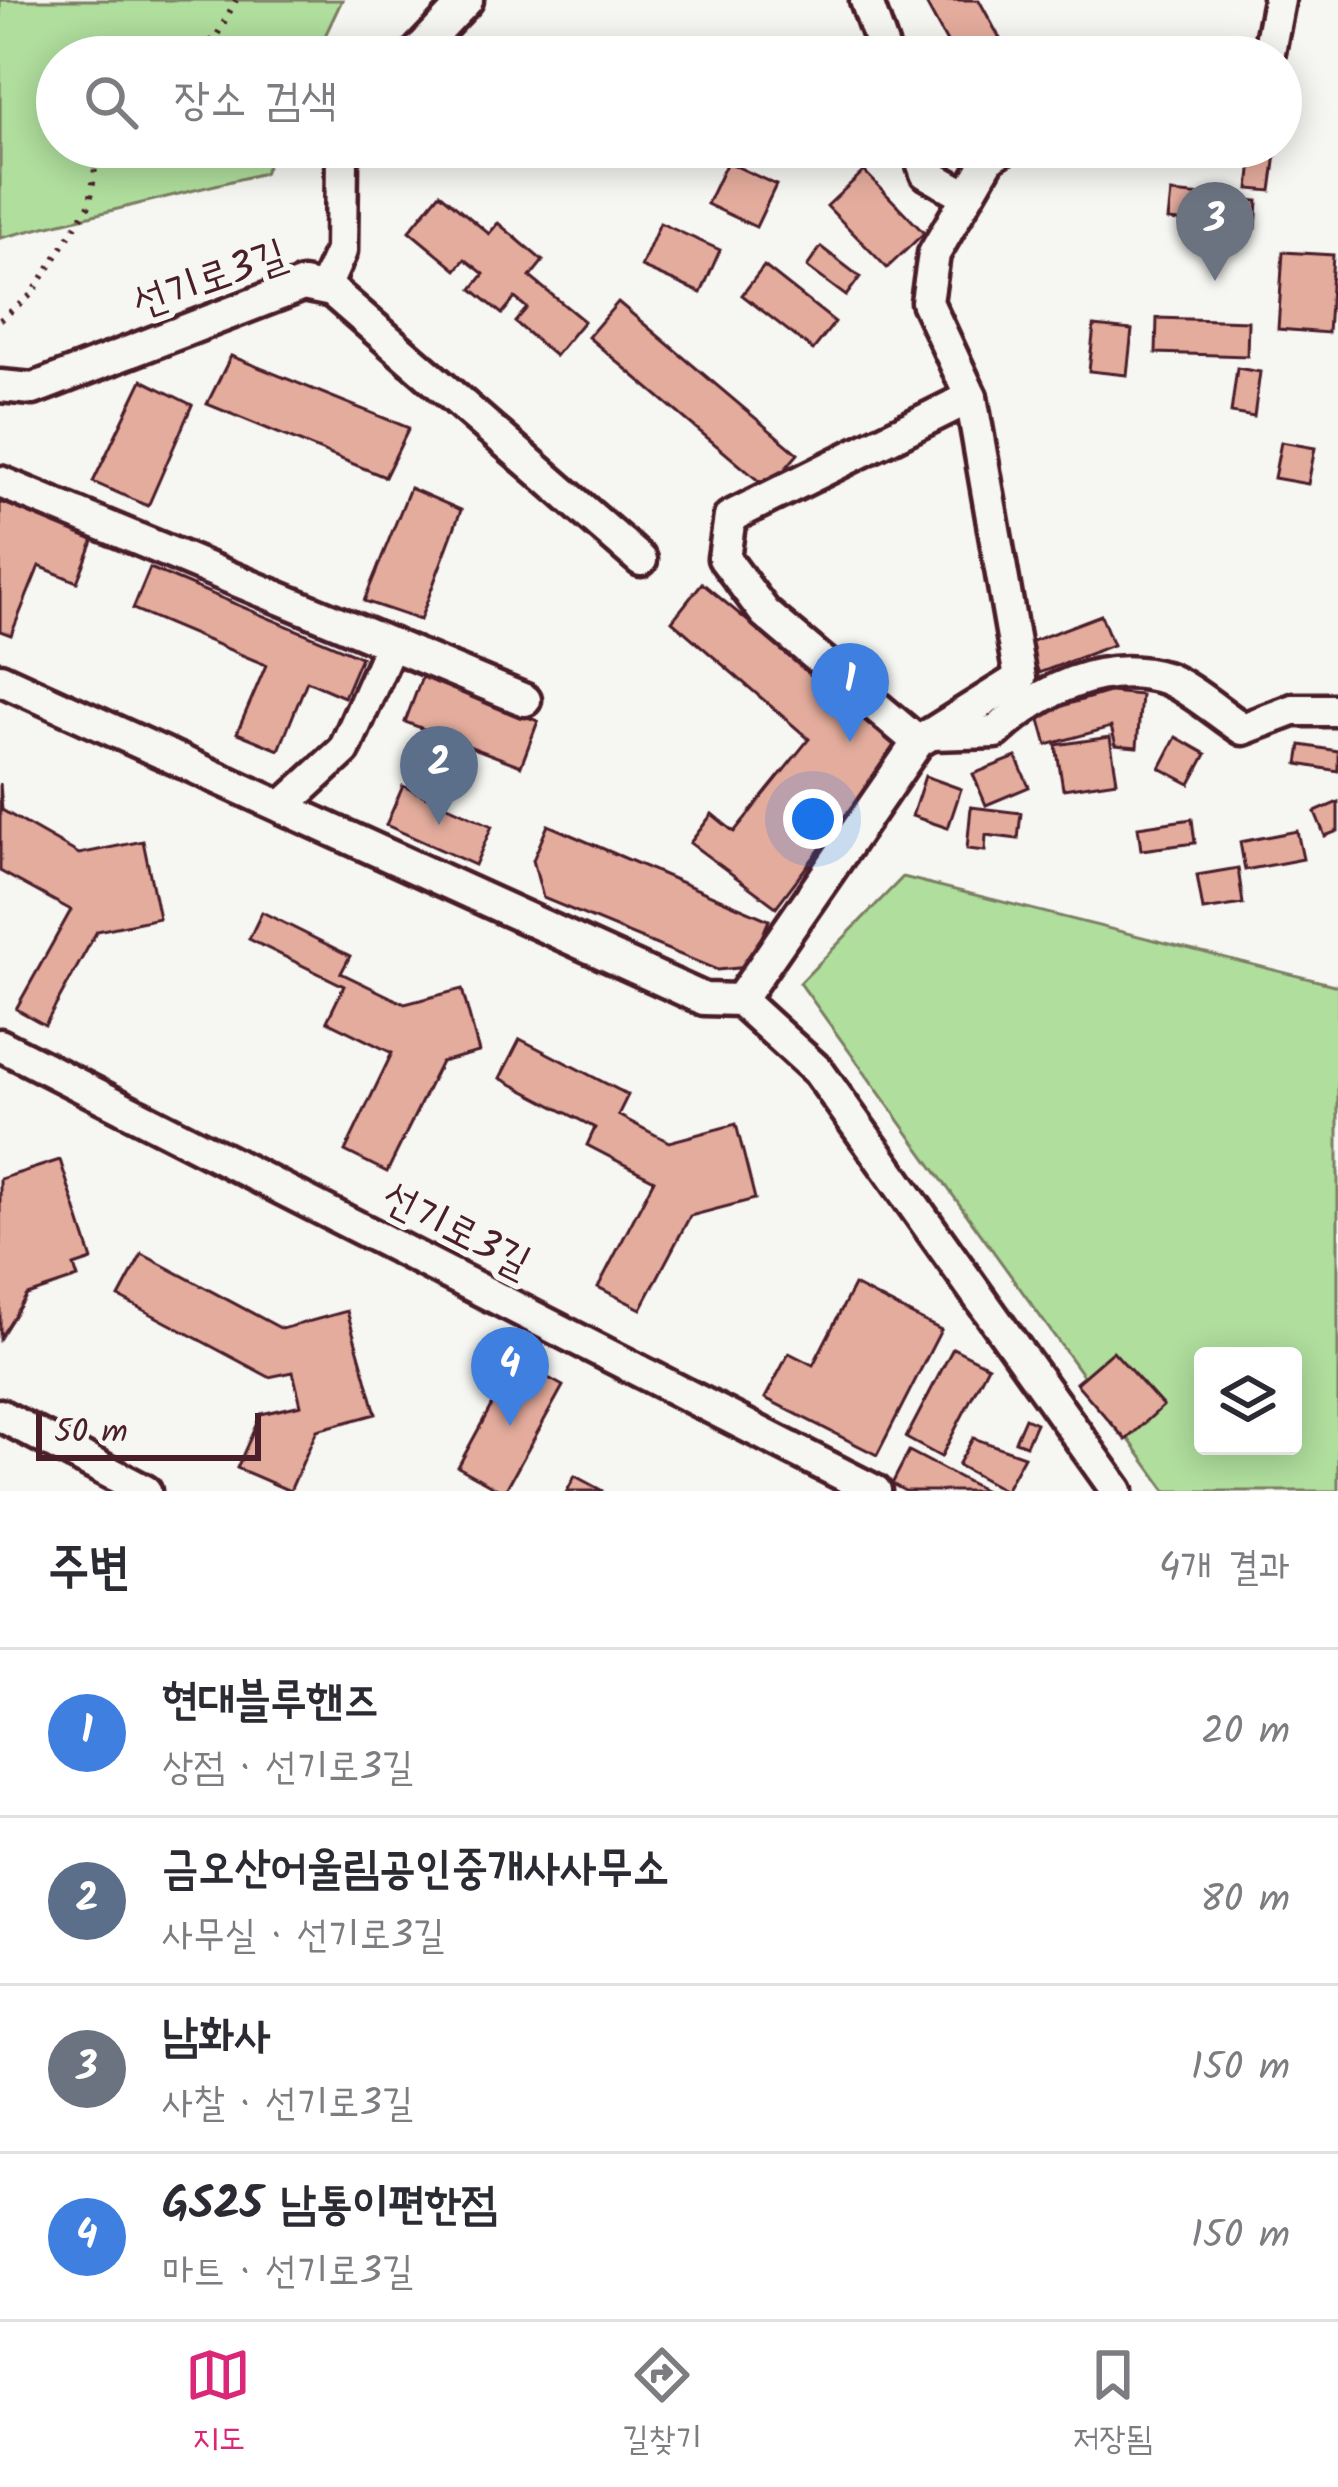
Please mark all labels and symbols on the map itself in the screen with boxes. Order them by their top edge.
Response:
pin: 3 [1176,182,1254,281]
street label: 선기로3길 [124,222,296,338]
pin: 1 [811,643,889,742]
pin: 2 [400,726,478,825]
your location [783,789,843,849]
street label: 선기로3길 [370,1165,542,1297]
pin: 4 [471,1327,549,1426]
scale bar [36,1407,261,1460]

